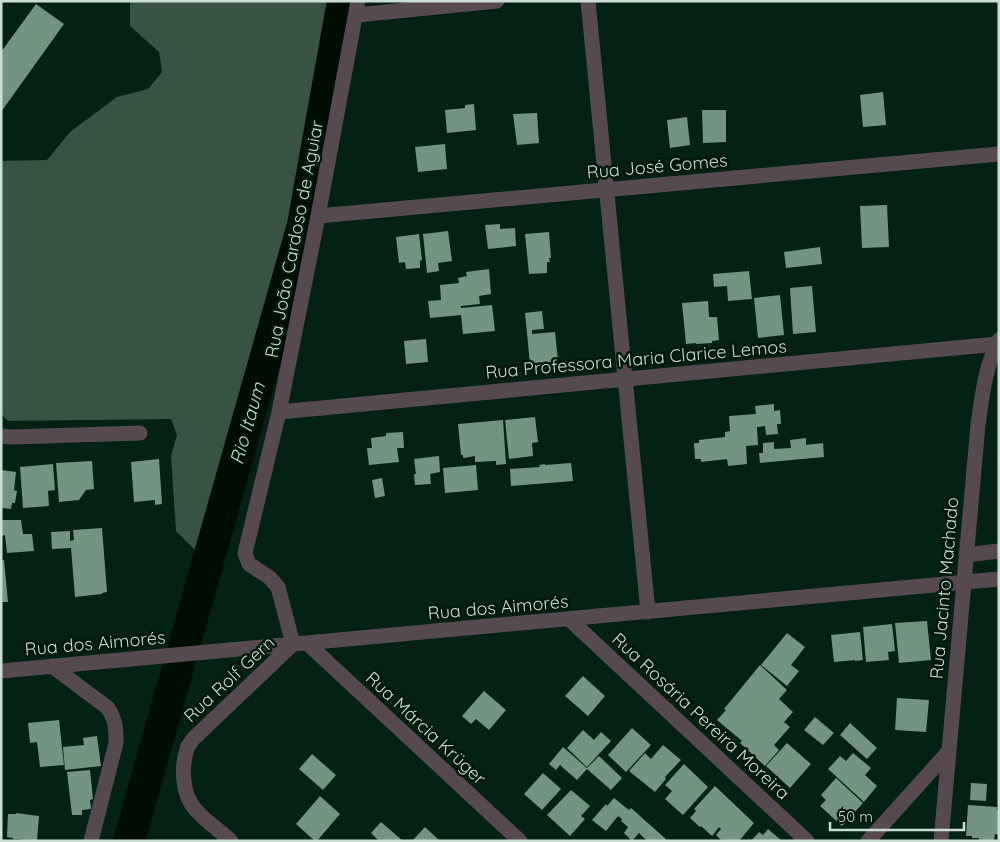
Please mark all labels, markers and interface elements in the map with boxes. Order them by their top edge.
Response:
street label: Rua João Cardoso de Aguiar [260,118,328,360]
street label: Rua José Gomes [586,148,728,184]
street label: Rua Professora Maria Clarice Lemos [484,334,788,384]
water label: Rio Itaum [224,379,270,467]
street label: Rua Jacinto Machado [925,496,963,680]
street label: Rua dos Aimorés [427,589,569,625]
street label: Rua dos Aimorés [24,625,166,661]
street label: Rua Rosária Pereira Moreira [607,628,795,804]
street label: Rua Rolf Gern [179,631,279,727]
street label: Rua Márcia Krüger [361,666,491,790]
scale bar [830,800,964,832]
text: 50 m [838,807,873,826]

